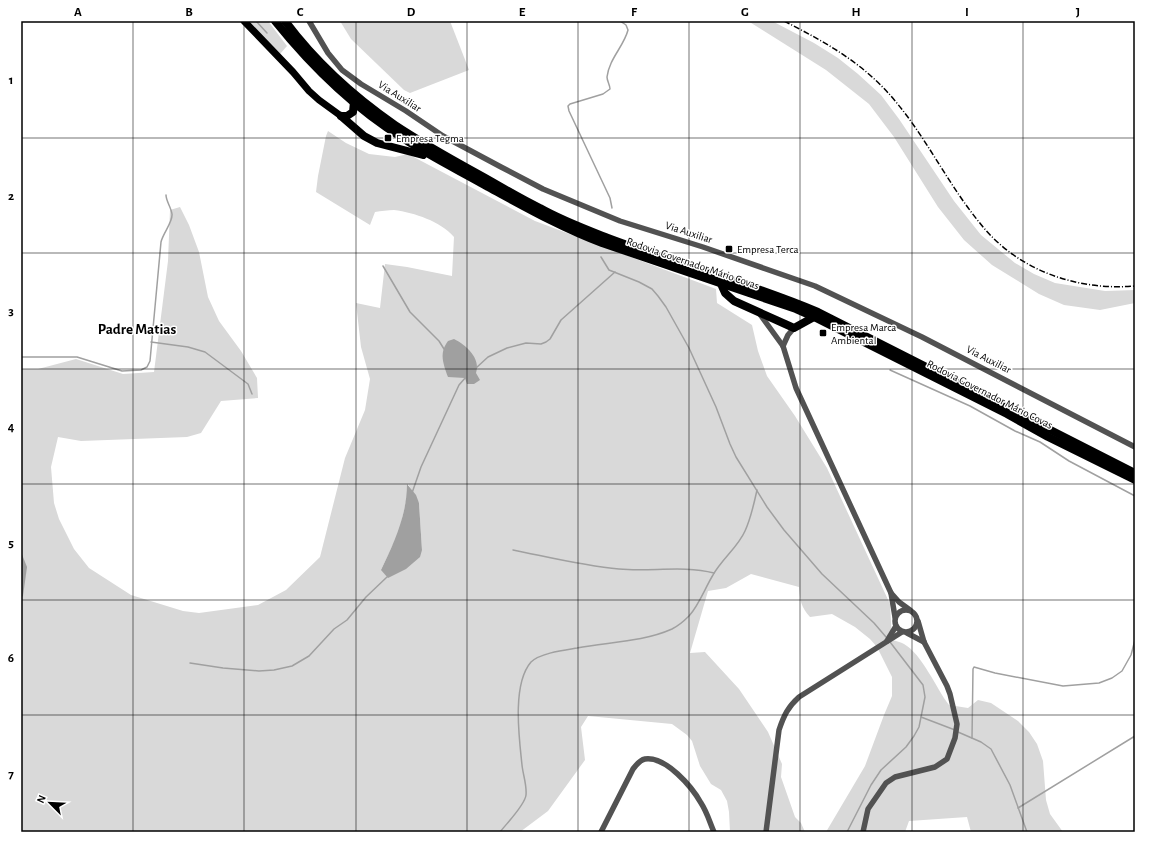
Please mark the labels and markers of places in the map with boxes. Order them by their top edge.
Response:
marker: Empresa Tegma [383,133,393,143]
place label: Empresa Tegma [396,133,464,144]
marker: Empresa Terca [724,244,734,254]
place label: Empresa Terca [737,244,799,255]
place label: Empresa Marca Ambiental [831,322,896,346]
marker: Empresa Marca Ambiental [818,328,828,338]

